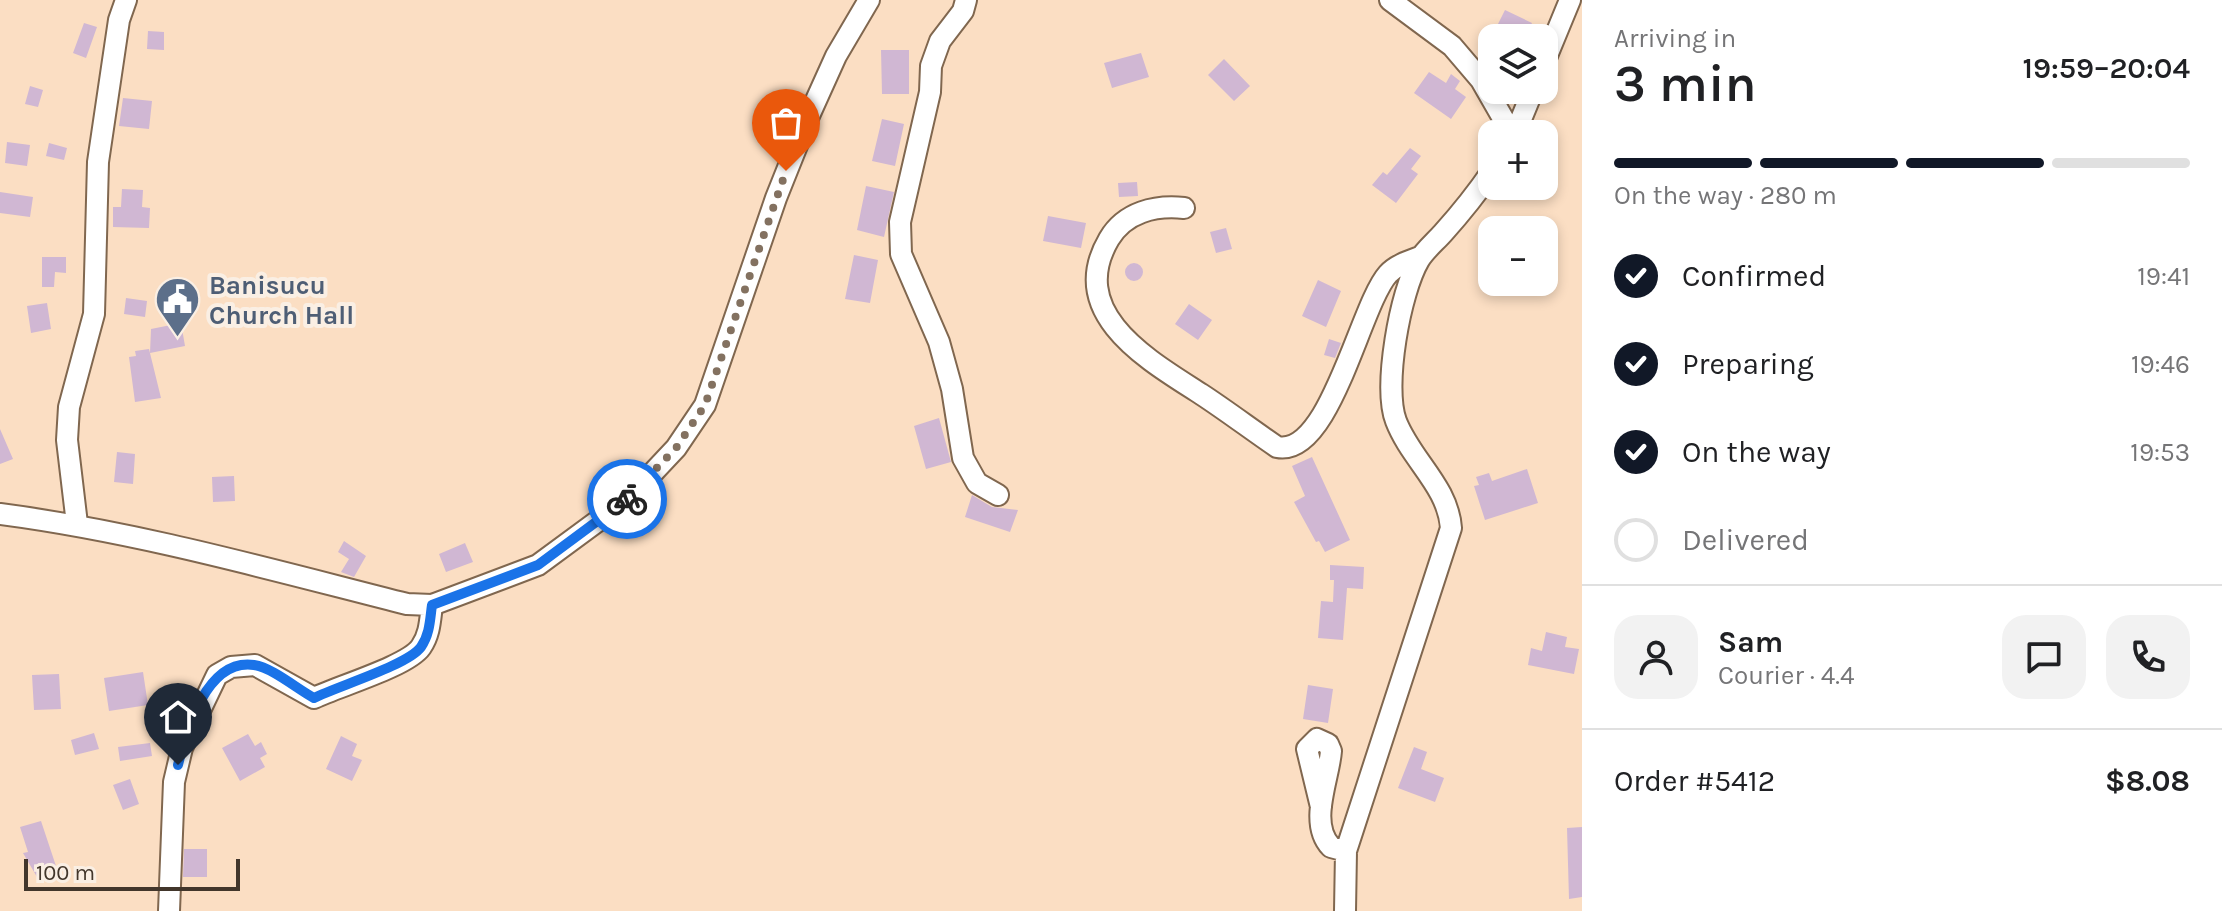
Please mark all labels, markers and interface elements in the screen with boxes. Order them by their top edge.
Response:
text: Arriving in [1614,23,1736,54]
map controls [1478,24,1558,296]
button: layers [1478,24,1558,104]
text: 19:59–20:04 [2022,50,2190,86]
text: 3 min [1614,53,1757,114]
pin [752,89,820,171]
icon: bag [764,101,808,145]
button: + [1478,120,1558,200]
text: On the way · 280 m [1614,180,1837,211]
button: − [1478,216,1558,296]
icon: check [1614,254,1658,298]
text: Confirmed [1682,258,1826,294]
text: 19:41 [2137,261,2190,292]
place label: Banisucu Church Hall [209,270,354,331]
public building icon: Banisucu Church Hall [154,276,202,339]
icon: check [1614,342,1658,386]
text: Preparing [1682,346,1814,382]
text: 19:46 [2131,349,2190,380]
icon: check [1614,430,1658,474]
text: On the way [1682,434,1831,470]
text: 19:53 [2130,437,2190,468]
courier [587,459,667,539]
icon: bike [605,477,649,521]
text: Delivered [1682,522,1809,558]
button: person [1614,615,1698,699]
button: chat [2002,615,2086,699]
button: phone [2106,615,2190,699]
text: Sam [1718,624,1783,660]
text: Courier · 4.4 [1718,660,1854,691]
pin [144,683,212,765]
icon: home [156,695,200,739]
text: Order #5412 [1614,763,1775,799]
text: $8.08 [2105,763,2190,799]
scale bar [24,855,240,891]
text: 100 m [36,860,95,886]

